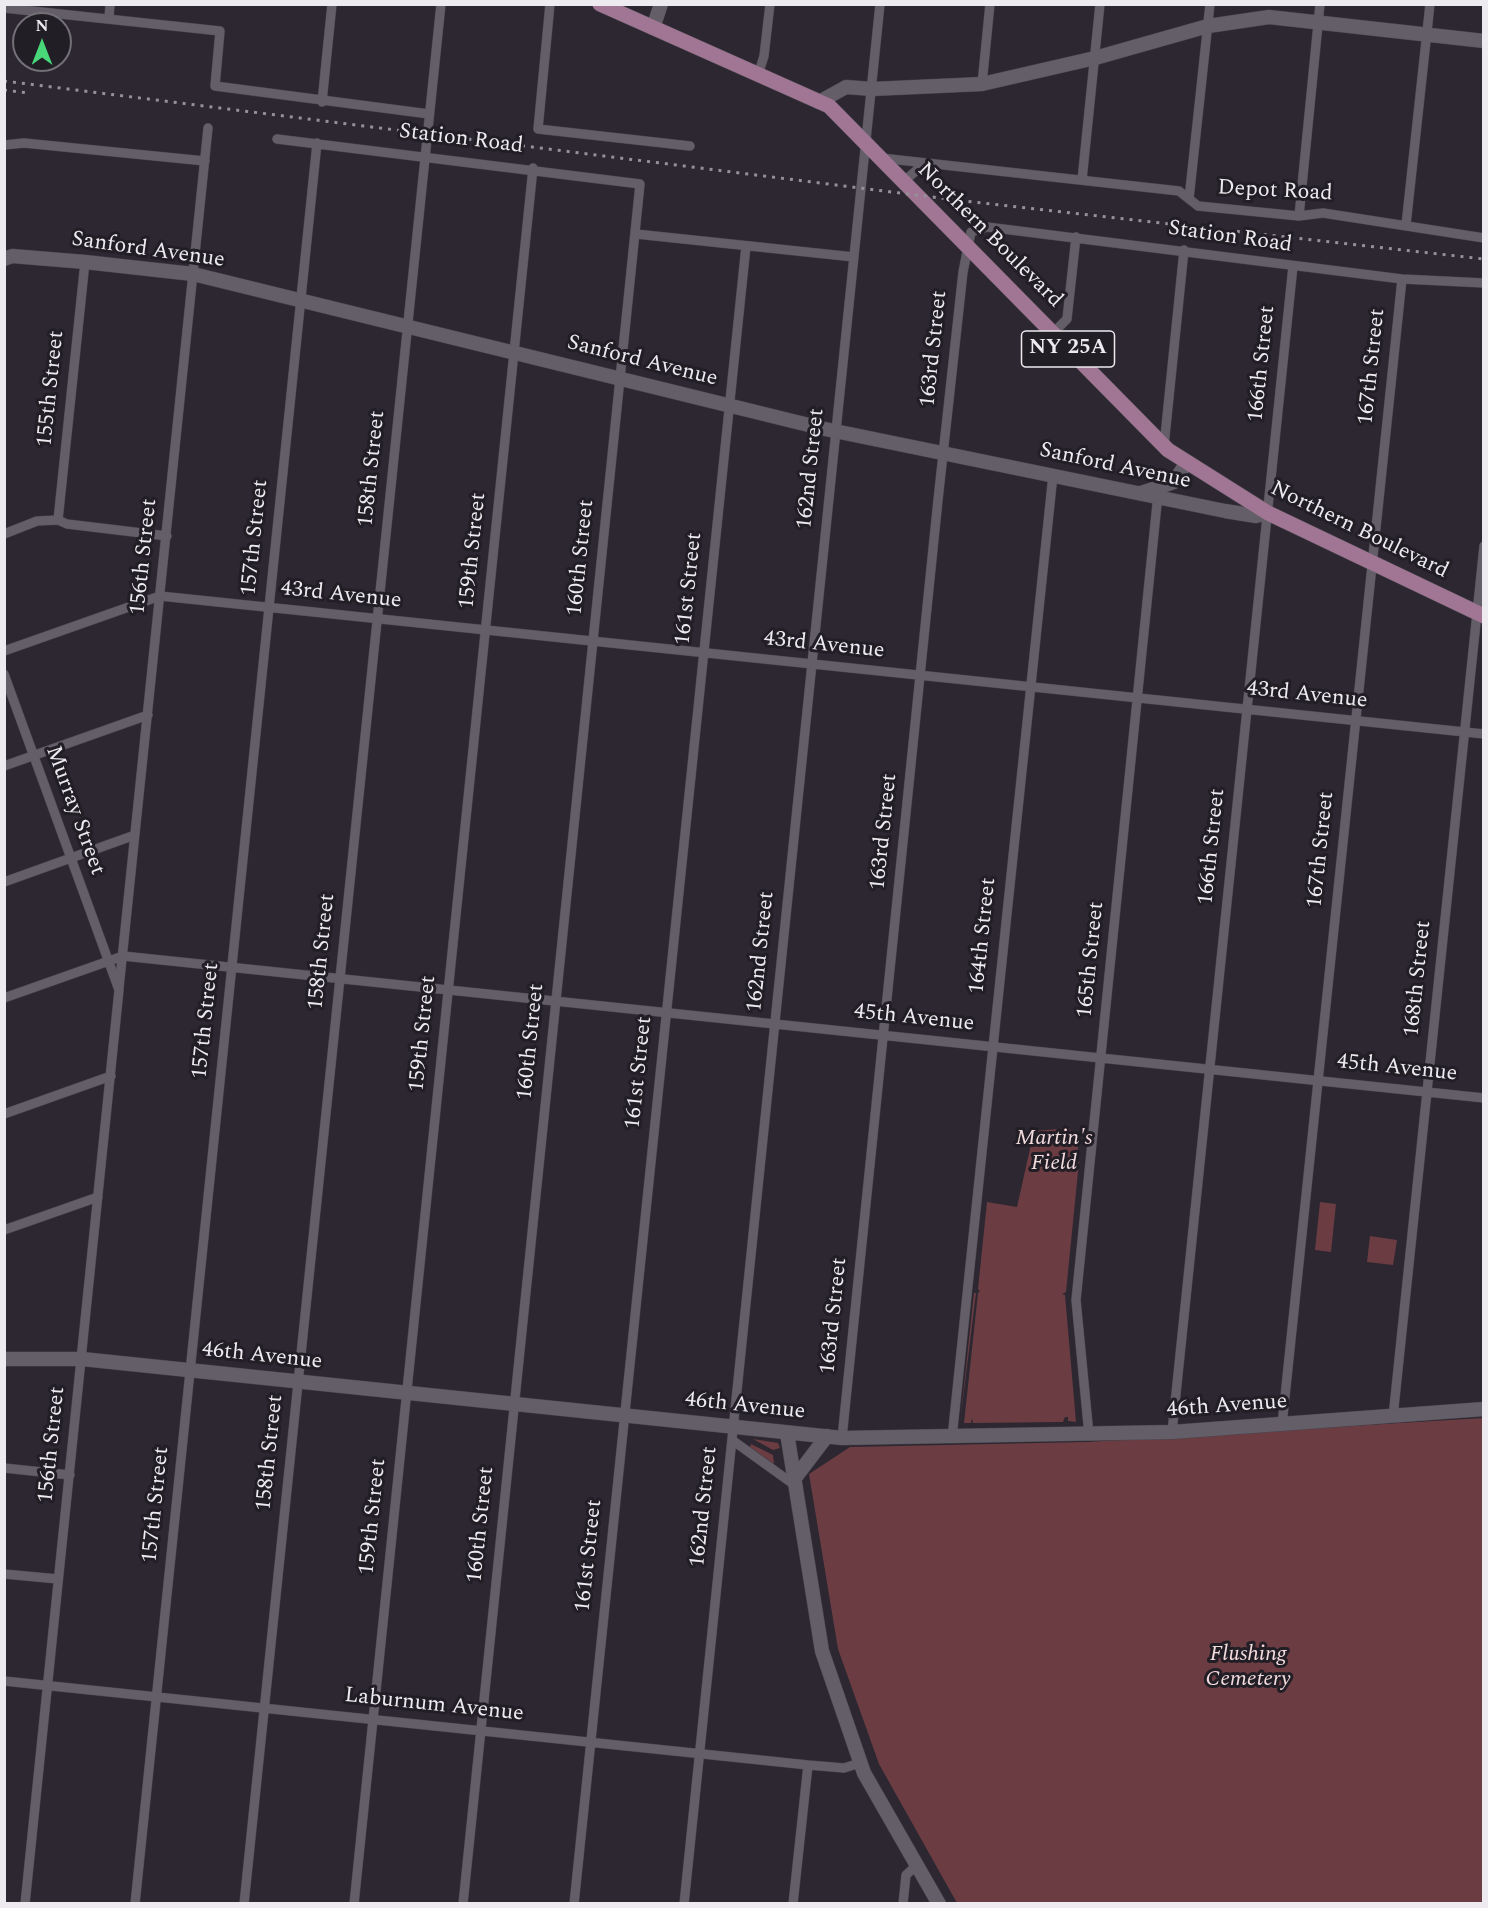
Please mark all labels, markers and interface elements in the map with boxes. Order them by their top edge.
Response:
north arrow [12,12,72,72]
text: N [35,14,49,38]
street label: Station Road [397,119,525,161]
street label: Northern Boulevard [911,158,1067,314]
street label: Depot Road [1217,176,1333,208]
street label: Station Road [1166,216,1294,260]
street label: Sanford Avenue [70,227,226,275]
street label: 163rd Street [916,289,954,409]
street label: 166th Street [1244,305,1282,423]
street label: 167th Street [1354,308,1392,426]
street label: 155th Street [33,330,71,448]
street label: Sanford Avenue [564,331,720,393]
road number: NY 25A [1022,331,1114,367]
street label: 162nd Street [793,407,831,531]
street label: 158th Street [354,410,392,528]
street label: Sanford Avenue [1037,438,1193,496]
street label: Northern Boulevard [1266,476,1452,586]
street label: 157th Street [237,479,275,597]
street label: 159th Street [455,492,493,610]
street label: 156th Street [126,498,164,616]
street label: 160th Street [563,499,601,617]
street label: 161st Street [671,531,709,647]
street label: 43rd Avenue [279,577,403,615]
street label: 43rd Avenue [762,627,886,665]
street label: 43rd Avenue [1245,677,1369,715]
street label: Murray Street [38,743,110,879]
street label: 163rd Street [866,772,904,892]
street label: 166th Street [1194,788,1232,906]
street label: 167th Street [1303,791,1341,909]
street label: 164th Street [965,877,1003,995]
street label: 162nd Street [743,890,781,1014]
street label: 158th Street [304,893,342,1011]
street label: 165th Street [1073,901,1111,1019]
street label: 168th Street [1400,920,1438,1038]
street label: 157th Street [188,962,226,1080]
street label: 159th Street [405,975,443,1093]
street label: 160th Street [513,983,551,1101]
street label: 45th Avenue [853,1000,975,1038]
street label: 161st Street [621,1015,659,1131]
street label: 45th Avenue [1336,1050,1458,1088]
park label: Martin's Field [1016,1127,1092,1178]
street label: 163rd Street [816,1256,854,1376]
street label: 46th Avenue [201,1338,323,1376]
street label: 156th Street [34,1386,72,1504]
street label: 46th Avenue [684,1388,806,1426]
street label: 46th Avenue [1166,1390,1288,1424]
street label: 158th Street [252,1394,290,1512]
street label: 162nd Street [686,1445,724,1569]
street label: 157th Street [138,1446,176,1564]
street label: 159th Street [355,1458,393,1576]
street label: 160th Street [463,1466,501,1584]
street label: 161st Street [571,1498,609,1614]
park label: Flushing Cemetery [1205,1643,1291,1694]
street label: Laburnum Avenue [343,1683,525,1729]

